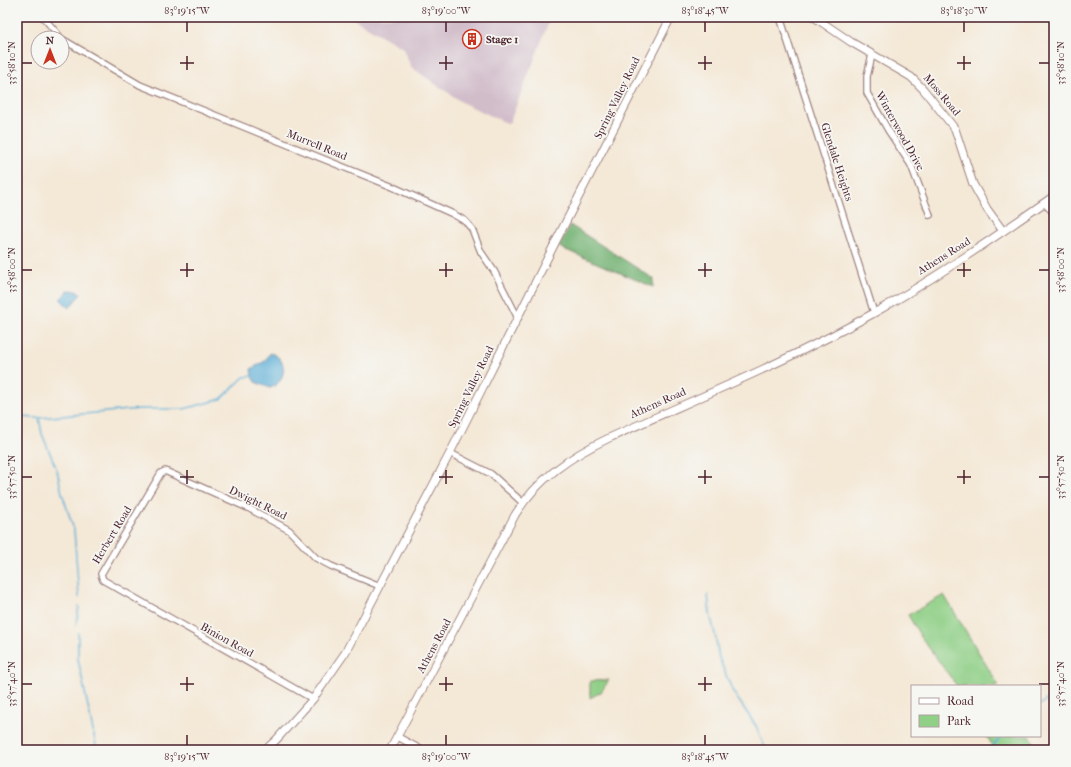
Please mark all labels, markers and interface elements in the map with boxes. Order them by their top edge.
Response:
text: 83°19'15"W [164,5,211,17]
text: 83°19'00"W [422,5,471,17]
text: 83°18'45"W [681,5,730,17]
text: 83°18'30"W [941,5,989,17]
building icon: Stage 1 [461,28,483,50]
north arrow [30,30,70,70]
place label: Stage 1 [486,33,518,46]
text: N [46,34,55,47]
text: 33°58'10"N [6,41,18,85]
text: 33°58'10"N [1055,41,1067,85]
street label: Spring Valley Road [591,54,643,141]
street label: Moss Road [921,71,964,119]
street label: Winterwood Drive [872,88,927,173]
street label: Glendale Heights [818,121,856,203]
street label: Murrell Road [285,127,350,163]
street label: Athens Road [914,234,974,278]
text: 33°58'00"N [6,247,18,293]
text: 33°58'00"N [1055,247,1067,293]
street label: Spring Valley Road [445,343,497,430]
street label: Athens Road [627,384,689,422]
text: 33°57'50"N [6,454,18,499]
text: 33°57'50"N [1055,454,1067,499]
street label: Dwight Road [227,483,290,523]
street label: Herbert Road [90,503,135,566]
street label: Athens Road [414,616,454,676]
street label: Binion Road [198,620,257,660]
text: 33°57'40"N [6,661,18,707]
text: 33°57'40"N [1055,661,1067,707]
legend [911,685,1041,737]
text: Road [947,694,974,708]
text: Park [947,714,972,728]
text: 83°19'15"W [164,751,211,763]
text: 83°19'00"W [422,751,471,763]
text: 83°18'45"W [681,751,730,763]

